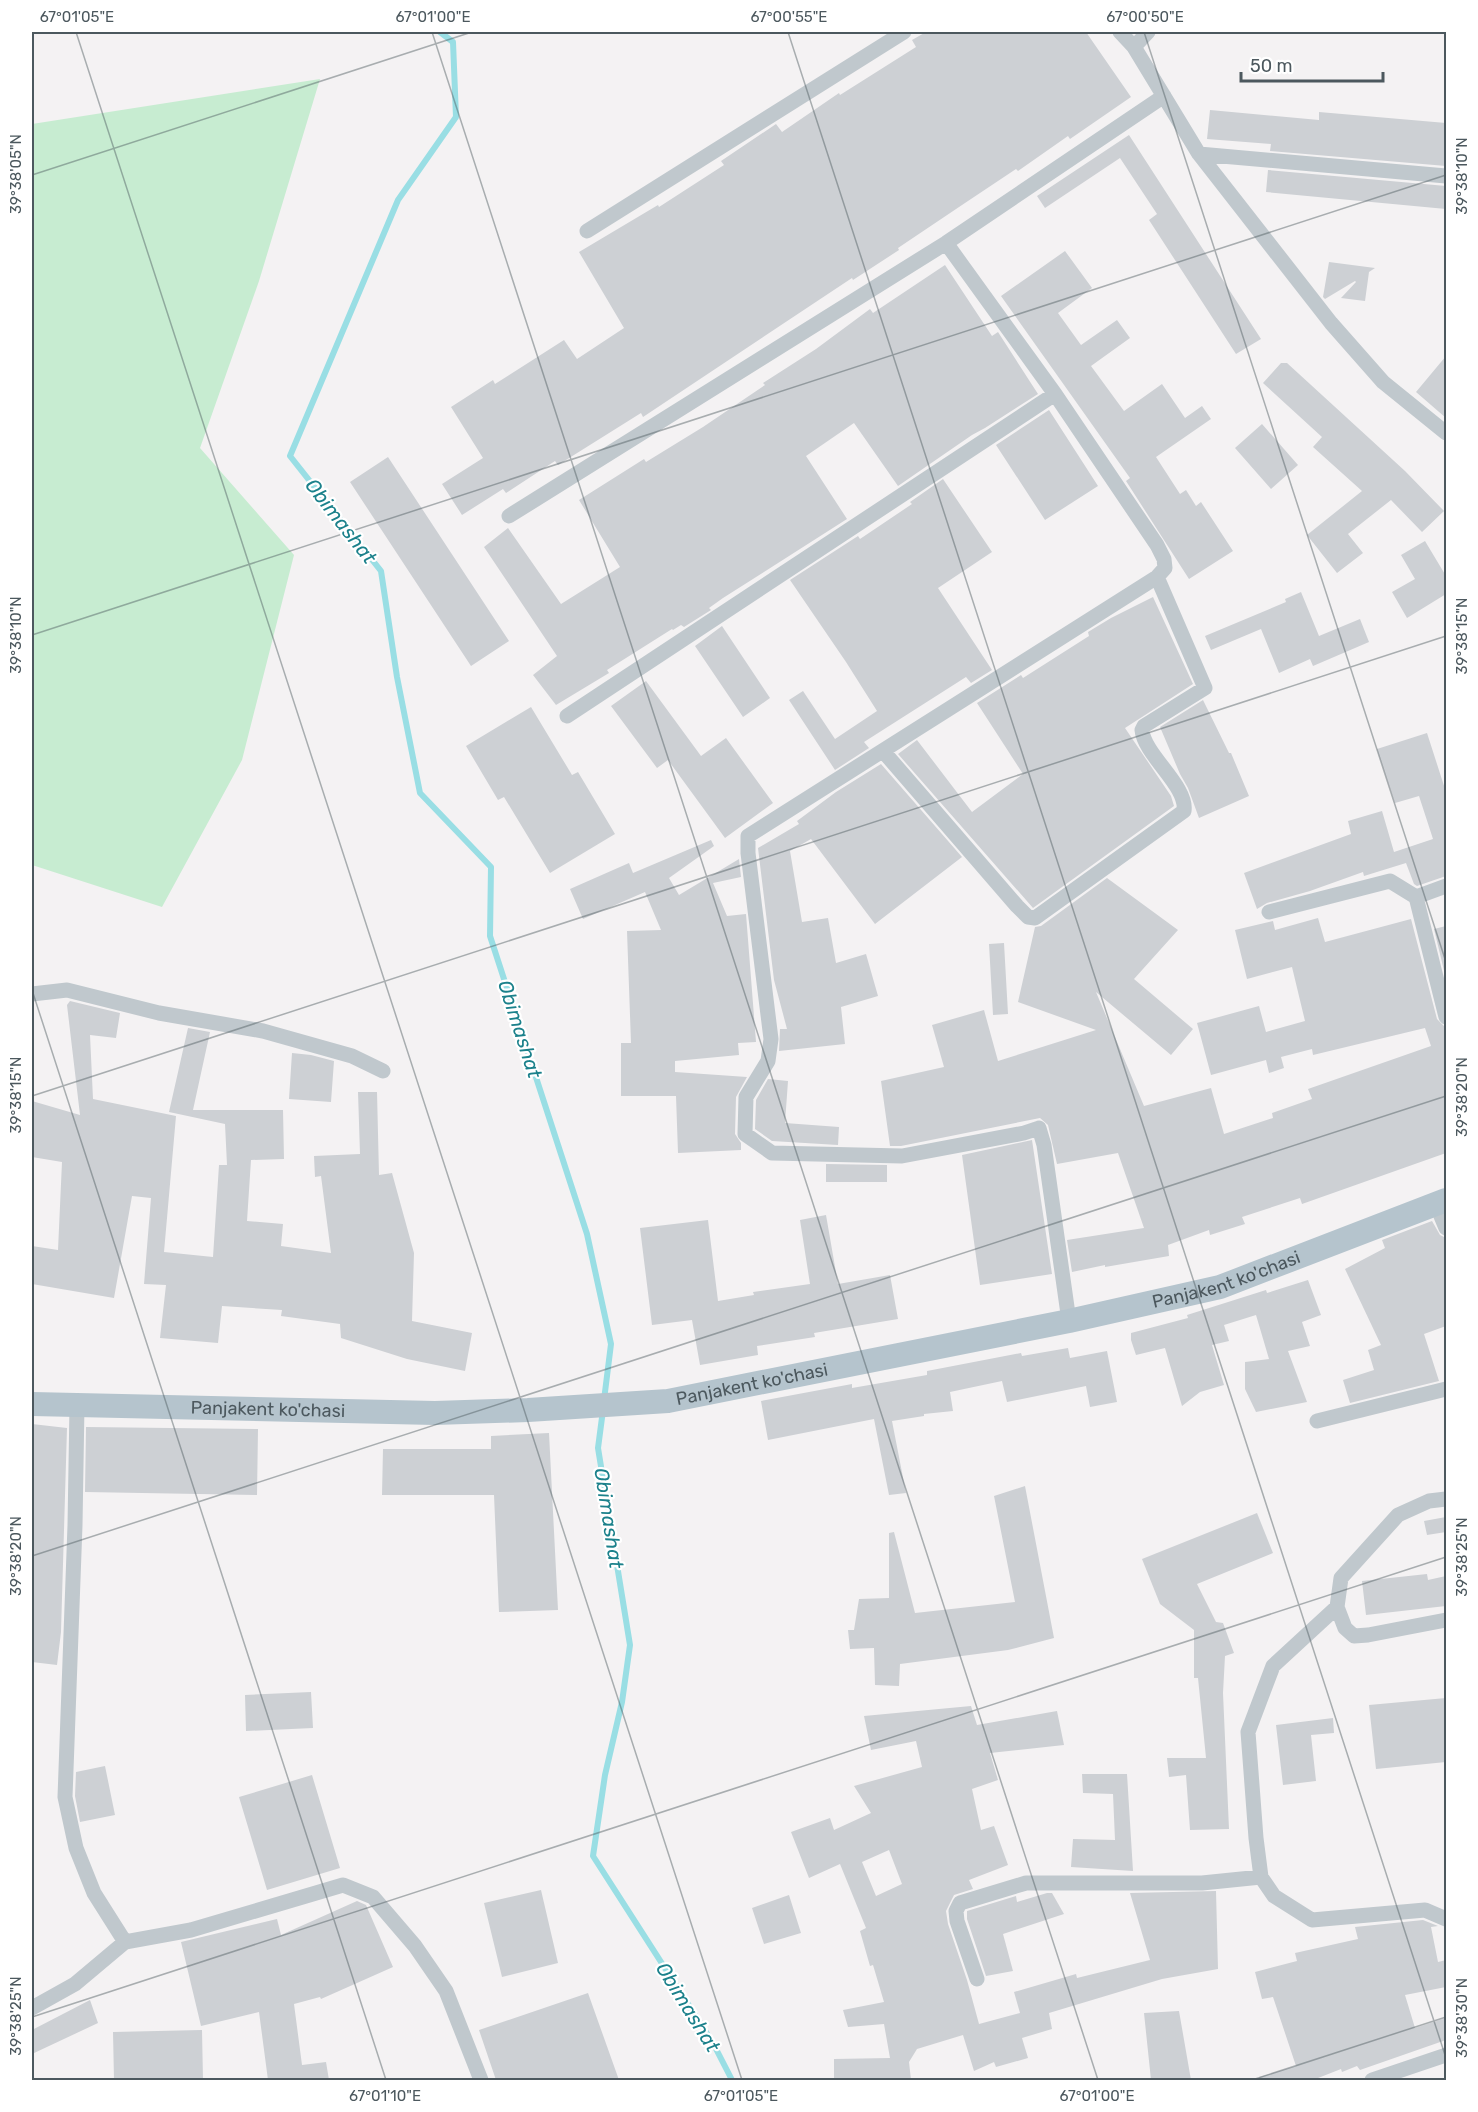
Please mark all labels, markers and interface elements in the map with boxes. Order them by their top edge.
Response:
text: 67°01'05"E [40,8,114,26]
text: 67°01'00"E [395,8,471,26]
text: 67°00'55"E [751,8,827,26]
text: 67°00'50"E [1106,8,1184,26]
scale bar [1241,45,1384,83]
text: 50 m [1250,55,1293,77]
text: 39°38'05"N [7,134,25,214]
text: 39°38'10"N [1453,137,1471,215]
water label: Obimashat [300,474,382,569]
text: 39°38'10"N [7,596,25,674]
text: 39°38'15"N [1453,598,1471,674]
water label: Obimashat [493,977,547,1081]
text: 39°38'15"N [7,1057,25,1133]
text: 39°38'20"N [1453,1057,1471,1137]
street label: Panjakent ko'chasi [1150,1246,1303,1313]
street label: Panjakent ko'chasi [674,1358,830,1410]
street label: Panjakent ko'chasi [190,1397,345,1422]
water label: Obimashat [589,1466,629,1570]
text: 39°38'20"N [7,1516,25,1596]
text: 39°38'25"N [1453,1517,1471,1597]
water label: Obimashat [651,1958,725,2057]
text: 39°38'25"N [7,1976,25,2056]
text: 39°38'30"N [1453,1978,1471,2058]
text: 67°01'10"E [349,2087,421,2105]
text: 67°01'05"E [704,2087,778,2105]
text: 67°01'00"E [1059,2087,1135,2105]

